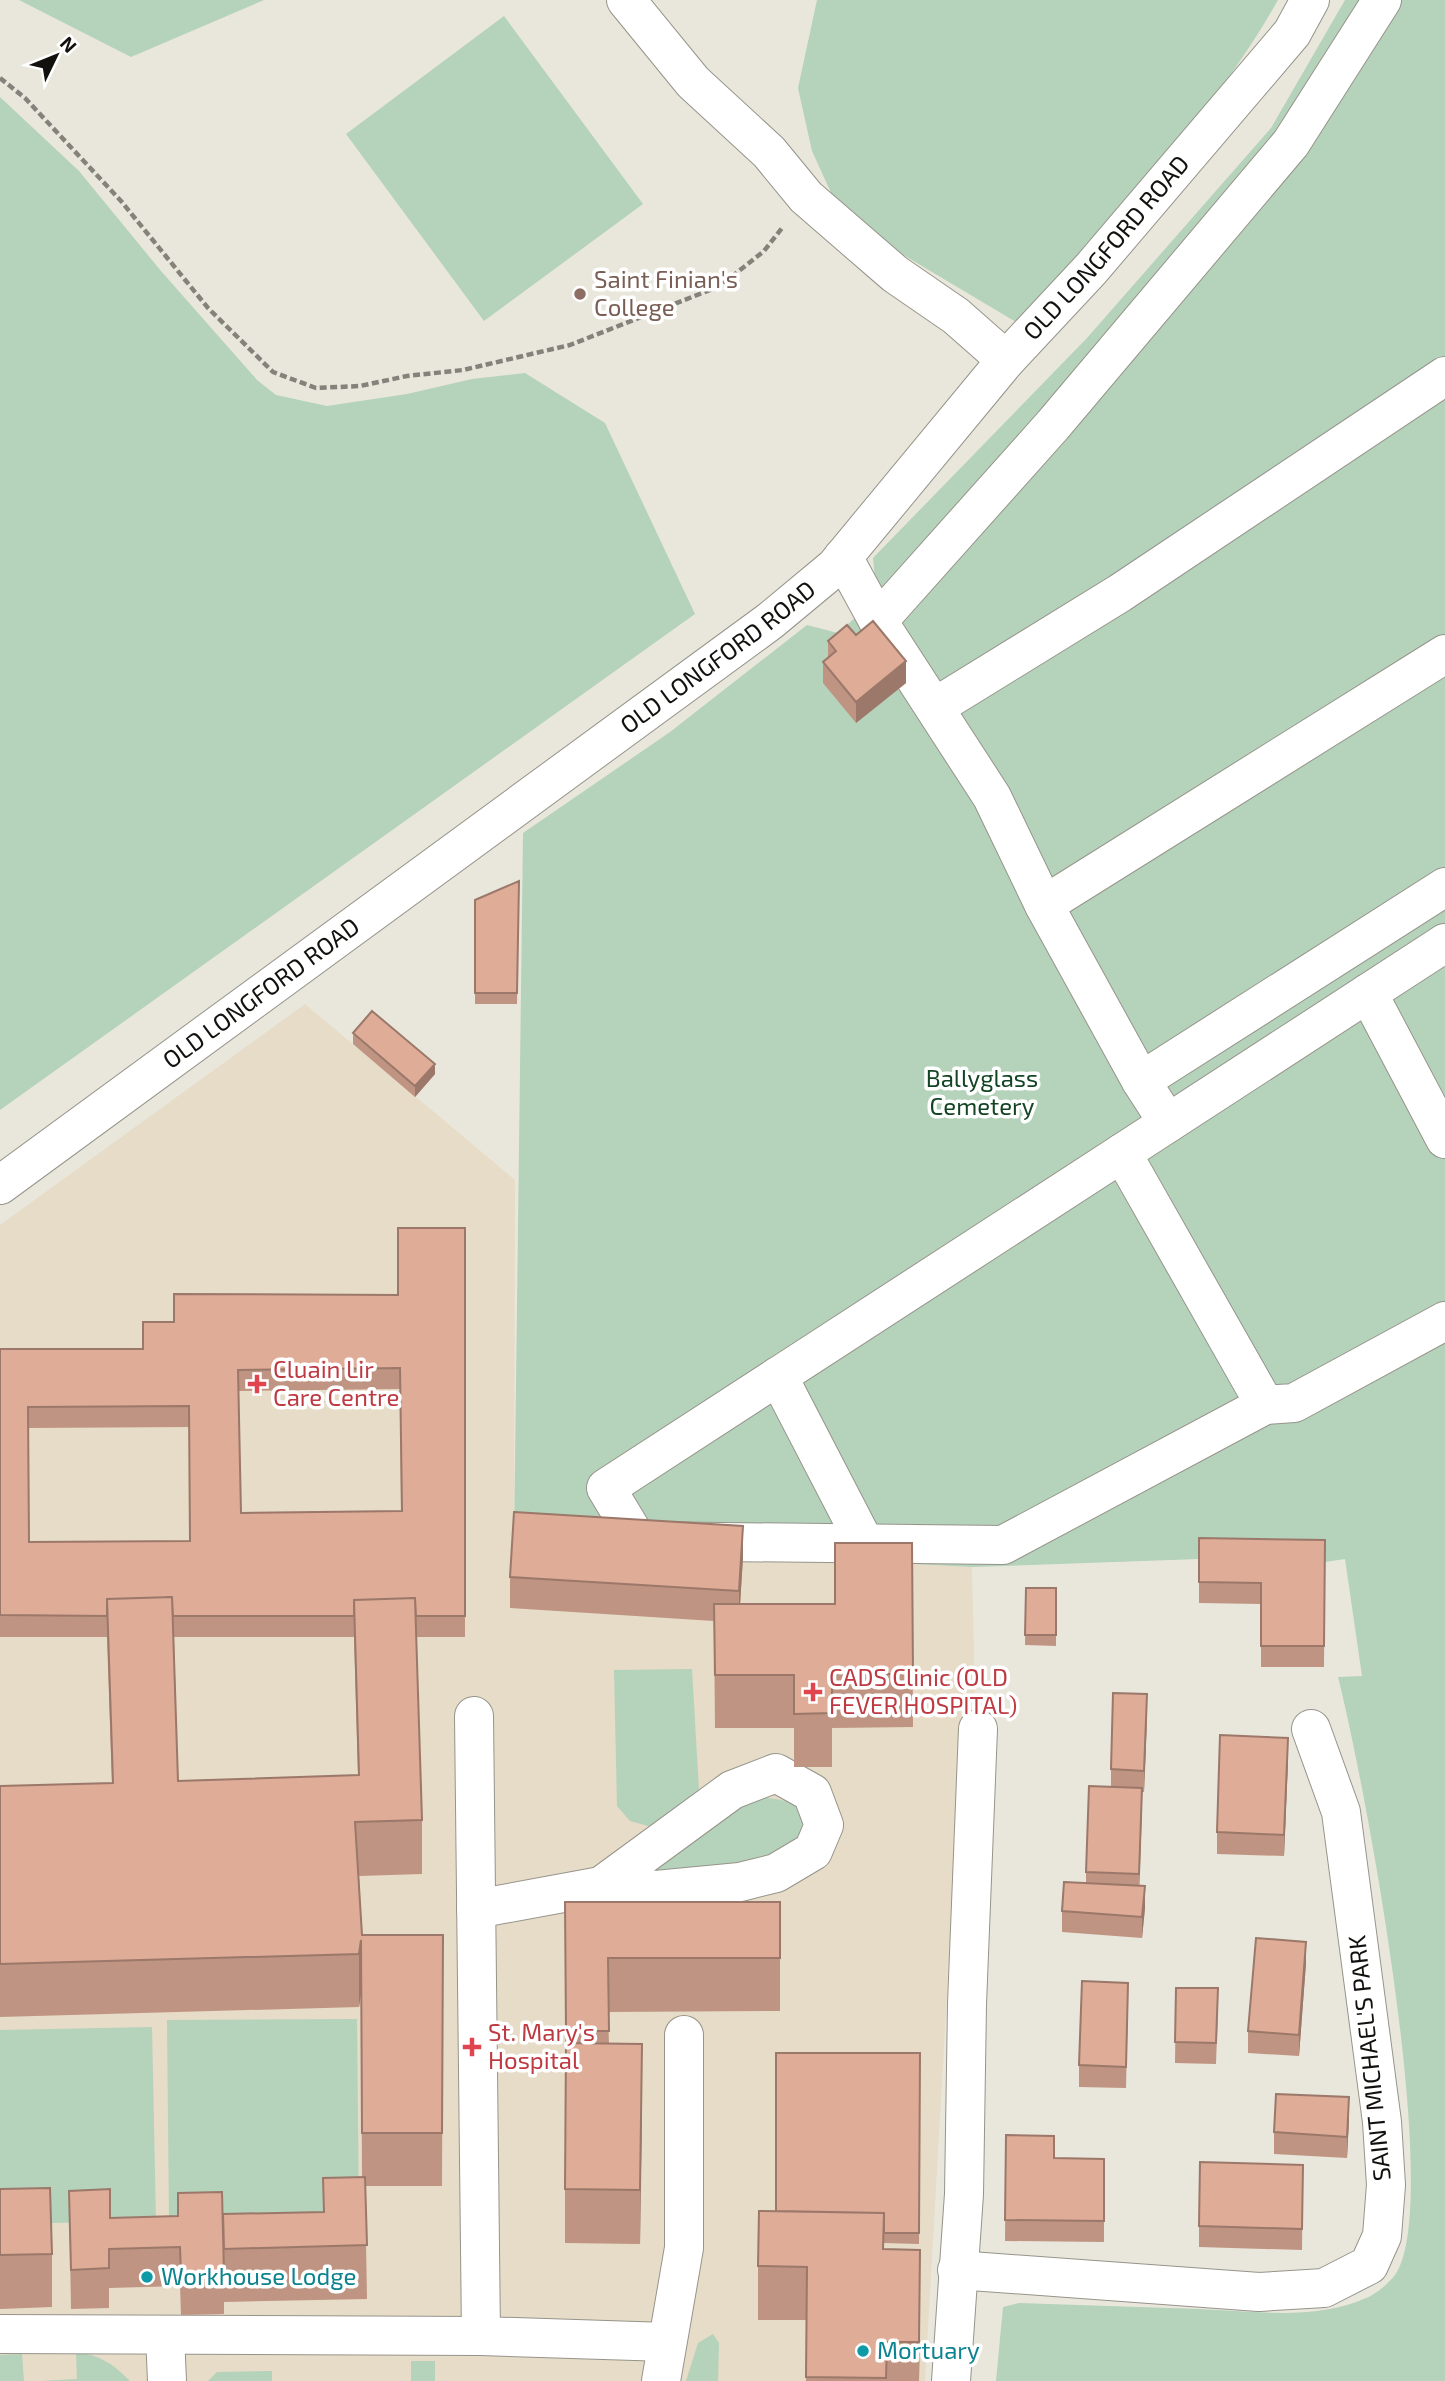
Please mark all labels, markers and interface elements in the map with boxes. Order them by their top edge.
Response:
north arrow [21,21,91,91]
text: N [56,31,82,57]
street label: OLD LONGFORD ROAD [1016,149,1194,345]
place label: Saint Finian's College [594,264,738,321]
marker: Saint Finian's College [572,286,588,302]
street label: OLD LONGFORD ROAD [614,574,820,739]
street label: OLD LONGFORD ROAD [157,911,364,1074]
park label: Ballyglass Cemetery [926,1063,1038,1120]
place label: Cluain Lir Care Centre [273,1354,399,1411]
marker: Cluain Lir Care Centre [247,1374,267,1394]
place label: CADS Clinic (OLD FEVER HOSPITAL) [829,1662,1017,1719]
marker: CADS Clinic (OLD FEVER HOSPITAL) [803,1682,823,1702]
street label: SAINT MICHAEL'S PARK [1341,1934,1396,2183]
place label: St. Mary's Hospital [488,2017,595,2074]
marker: St. Mary's Hospital [462,2037,482,2057]
place label: Workhouse Lodge [161,2261,356,2290]
marker: Workhouse Lodge [139,2269,155,2285]
place label: Mortuary [877,2335,980,2364]
marker: Mortuary [855,2343,871,2359]

